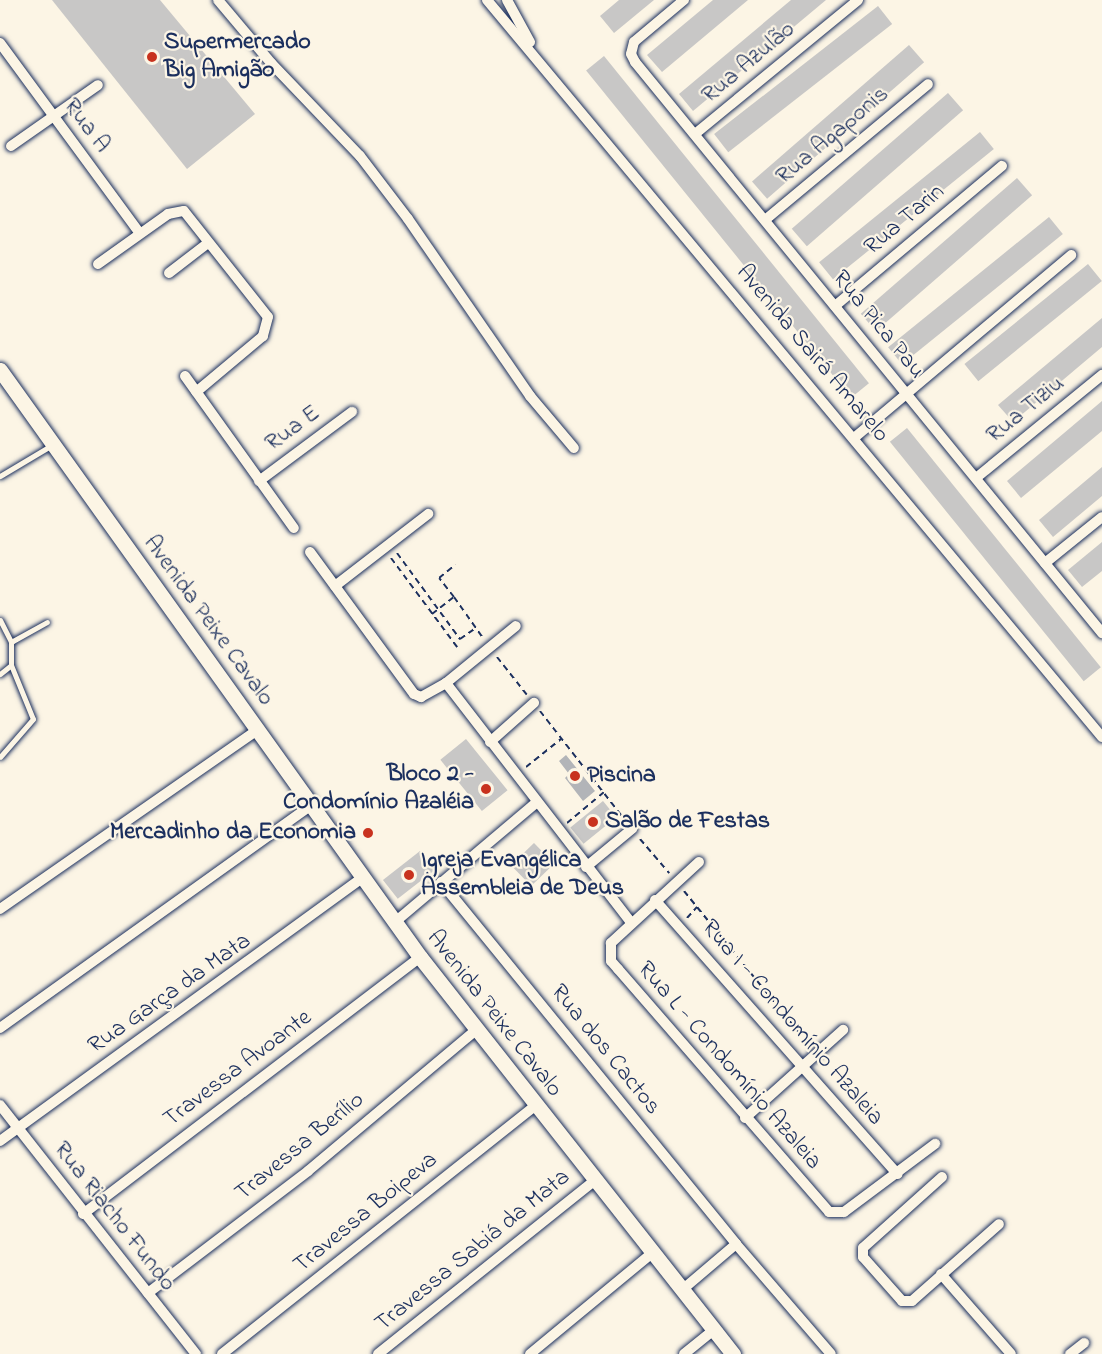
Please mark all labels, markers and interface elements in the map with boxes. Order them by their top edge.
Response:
street label: Rua Azulão [696,16,802,110]
place label: Supermercado Big Amigão [164,29,311,85]
marker: Supermercado Big Amigão [145,50,159,64]
street label: Rua Agaponis [771,81,895,191]
street label: Rua A [56,93,116,159]
street label: Rua Tarin [859,178,951,262]
street label: Avenida Sairá Amarelo [729,259,895,449]
street label: Rua Pica Pau [825,265,931,385]
street label: Rua Tiziu [981,370,1071,450]
street label: Rua E [260,400,326,458]
street label: Avenida Peixe Cavalo [136,530,280,712]
place label: Bloco 2 - Condomínio Azaléia [283,761,474,817]
place label: Piscina [587,762,656,790]
marker: Piscina [568,769,582,783]
marker: Bloco 2 - Condomínio Azaléia [479,782,493,796]
place label: Salão de Festas [605,808,770,836]
marker: Salão de Festas [586,815,600,829]
place label: Mercadinho da Economia [110,819,356,847]
marker: Mercadinho da Economia [361,826,375,840]
place label: Igreja Evangélica Assembleia de Deus [421,847,624,903]
marker: Igreja Evangélica Assembleia de Deus [402,868,416,882]
street label: Rua I - Condomínio Azaleia [695,914,889,1132]
street label: Avenida Peixe Cavalo [420,925,568,1103]
street label: Rua Garça da Mata [83,927,257,1061]
street label: Rua L - Condomínio Azaleia [631,956,827,1176]
street label: Rua dos Cactos [544,979,666,1121]
street label: Travessa Avoante [158,1004,318,1134]
street label: Travessa Berílio [230,1086,370,1208]
street label: Rua Riacho Fundo [47,1136,181,1298]
street label: Travessa Boipeva [288,1146,444,1280]
street label: Travessa Sabiá da Mata [370,1163,576,1339]

